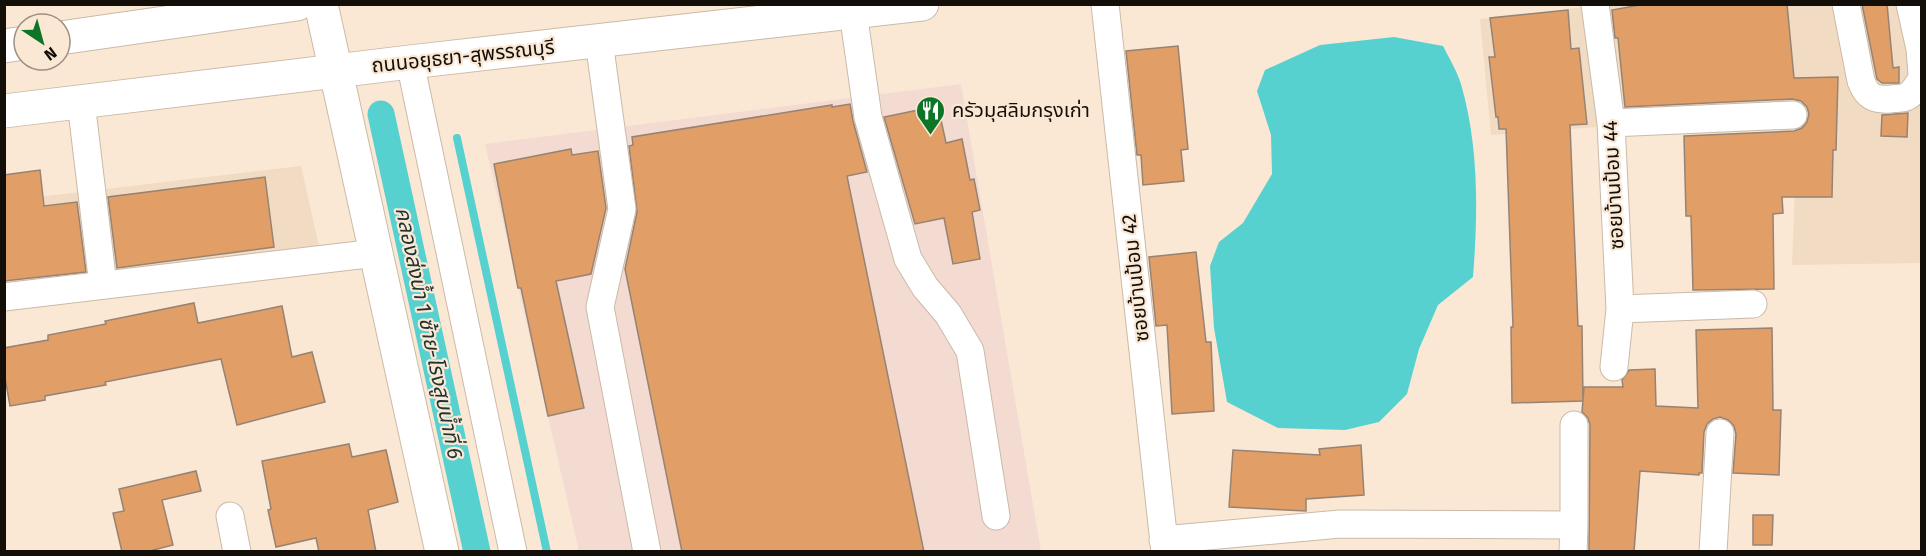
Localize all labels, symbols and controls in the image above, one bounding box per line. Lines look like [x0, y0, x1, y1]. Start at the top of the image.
north arrow [12, 12, 72, 72]
street label: ถนนอยุธยา-สุพรรณบุรี [370, 34, 556, 78]
text: N [41, 43, 60, 65]
restaurant icon: ครัวมุสลิมกรุงเก่า [915, 94, 947, 136]
place label: ครัวมุสลิมกรุงเก่า [952, 98, 1090, 122]
street label: ซอยบ้านป้อม 44 [1598, 119, 1628, 250]
water label: คลองส่งน้ำ 1 ซ้าย-โรงสูบน้ำที่ 6 [390, 204, 470, 461]
street label: ซอยบ้านป้อม 42 [1116, 213, 1154, 343]

